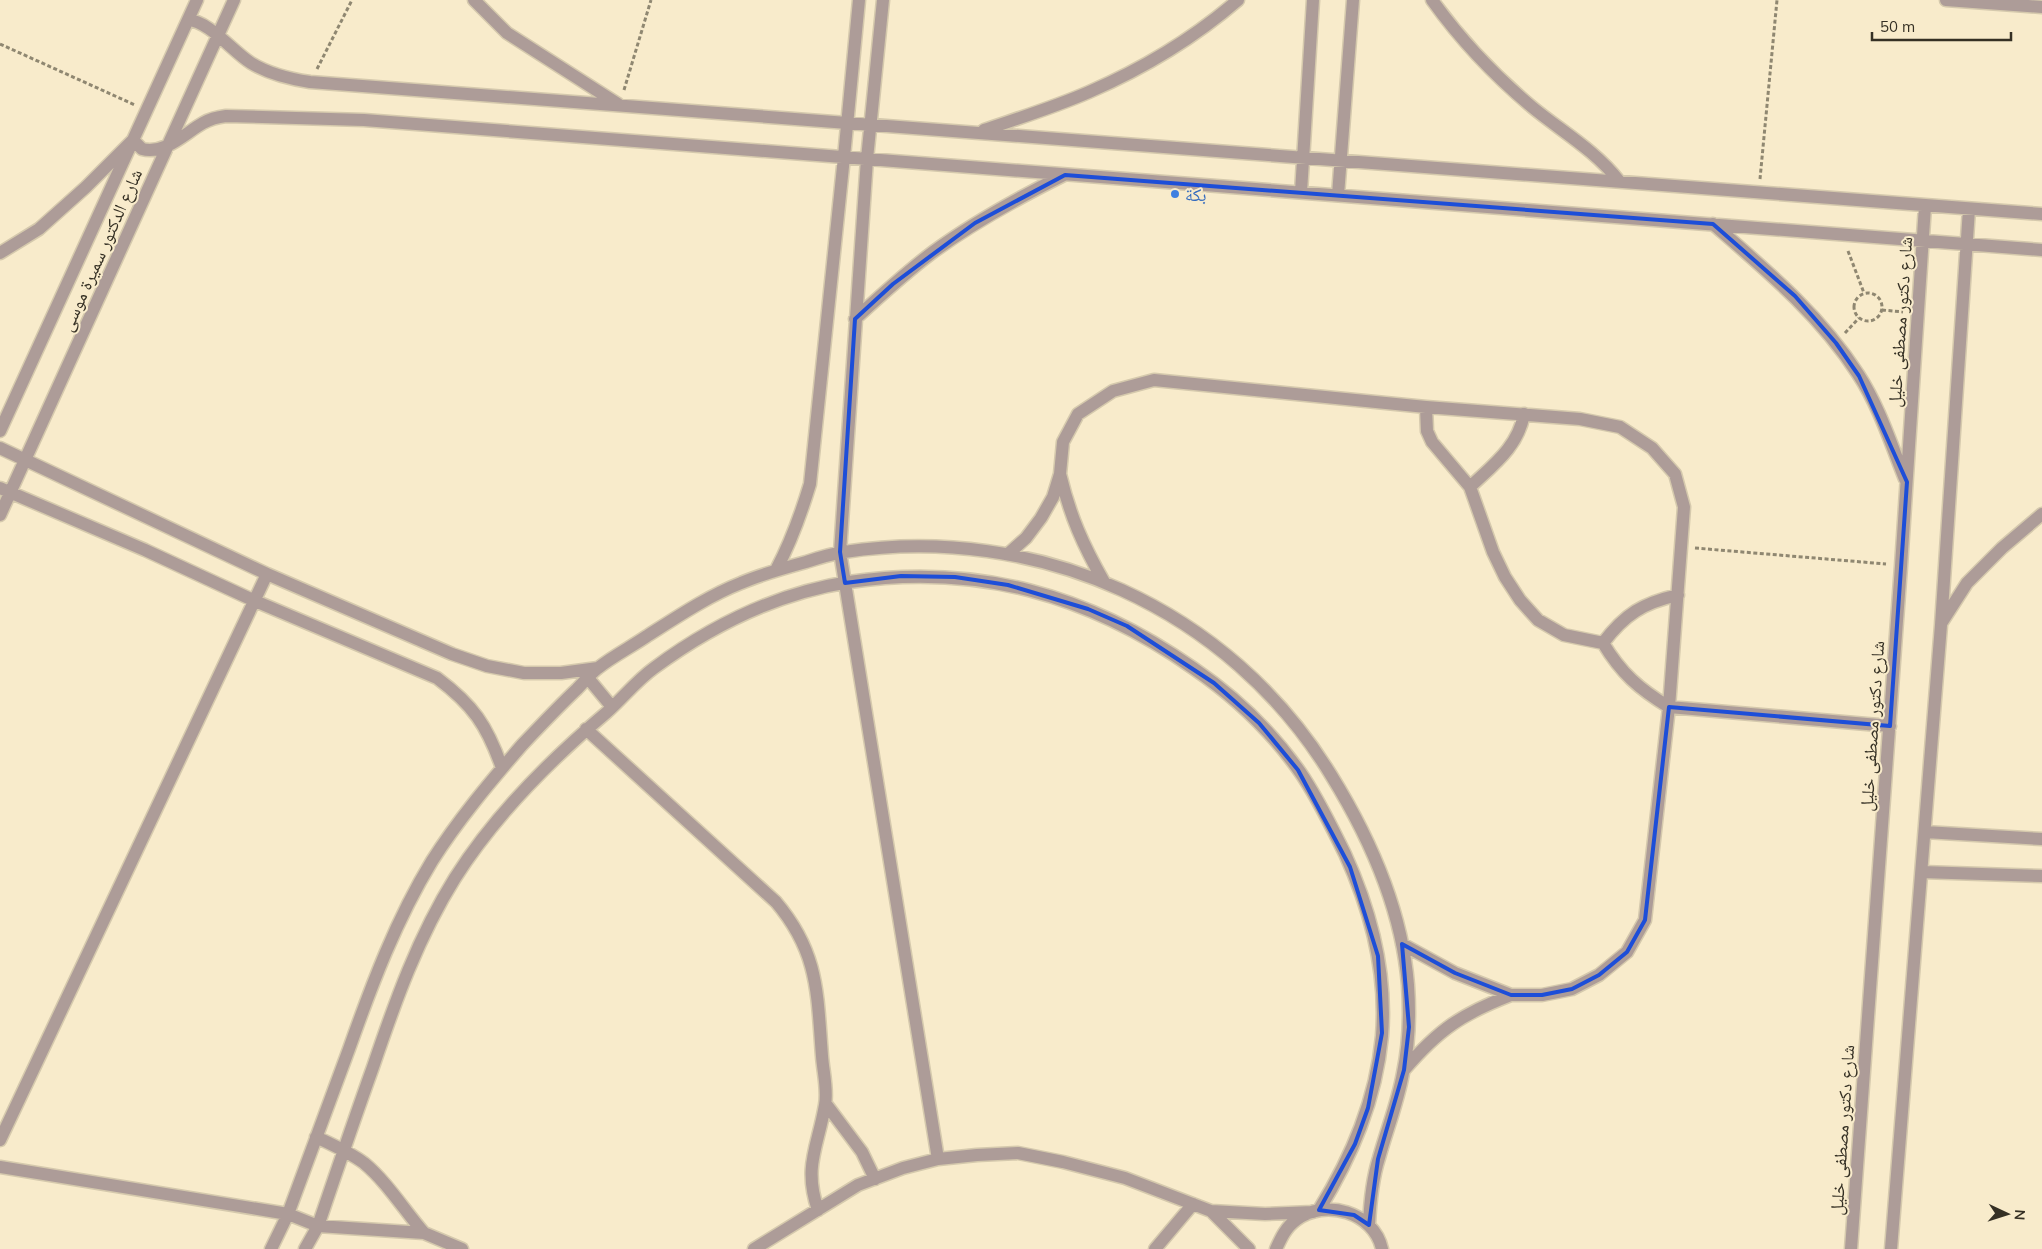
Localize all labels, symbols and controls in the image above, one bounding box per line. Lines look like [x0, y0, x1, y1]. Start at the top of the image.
scale bar [1872, 10, 2011, 42]
text: 50 m [1880, 17, 1915, 36]
street label: شارع الدكتور سميرة موسى [55, 165, 147, 335]
place label: بكة [1185, 183, 1206, 206]
marker: بكة [1169, 188, 1181, 200]
street label: شارع دكتور مصطفى خليل [1883, 236, 1917, 408]
street label: شارع دكتور مصطفى خليل [1855, 640, 1889, 812]
street label: شارع دكتور مصطفى خليل [1825, 1044, 1859, 1216]
north arrow [1982, 1189, 2032, 1239]
text: N [2011, 1209, 2029, 1221]

